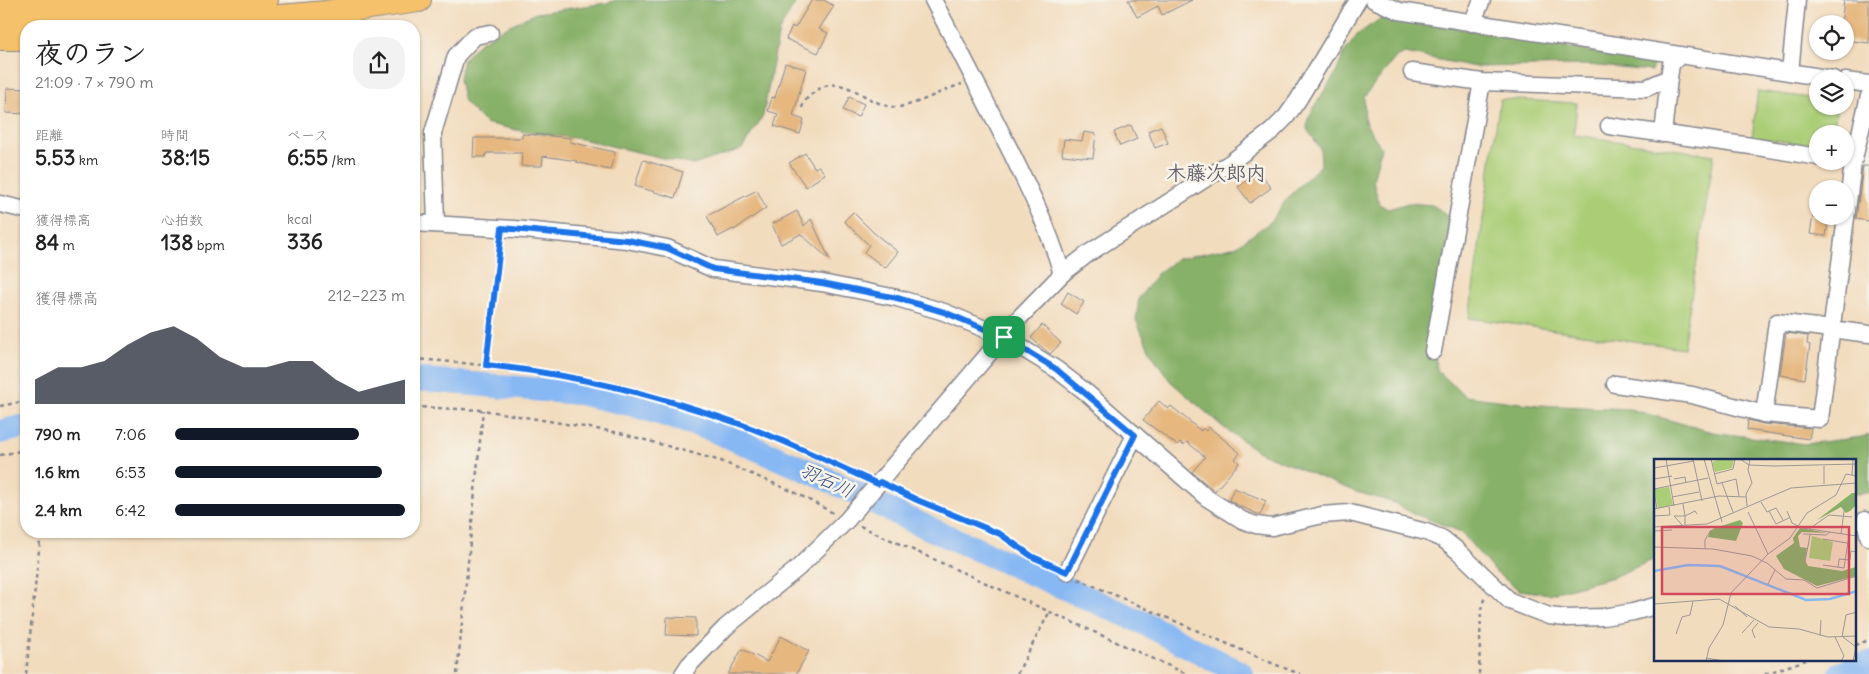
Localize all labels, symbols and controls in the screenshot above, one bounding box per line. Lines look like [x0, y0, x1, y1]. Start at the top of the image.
map controls [1809, 15, 1854, 225]
button: locate [1809, 15, 1854, 60]
text: 夜のラン [35, 35, 147, 71]
button: share [353, 37, 405, 89]
button: layers [1809, 70, 1854, 115]
text: 21:09 · 7 × 790 m [35, 72, 154, 92]
button: + [1809, 125, 1854, 170]
text: 距離 [35, 126, 63, 144]
text: 時間 [161, 126, 189, 144]
text: ペース [287, 126, 328, 144]
text: 5.53 [35, 144, 75, 171]
text: 38:15 [161, 144, 210, 171]
text: 6:55 [287, 144, 328, 171]
text: km [75, 151, 98, 169]
text: /km [328, 151, 356, 169]
district label: 木藤次郎内 [1166, 160, 1266, 185]
button: − [1809, 180, 1854, 225]
text: kcal [287, 210, 312, 228]
text: 獲得標高 [35, 211, 91, 229]
text: 心拍数 [161, 211, 203, 229]
text: 336 [287, 228, 323, 255]
text: 84 [35, 229, 59, 256]
text: 138 [161, 229, 193, 256]
text: m [59, 236, 75, 254]
text: bpm [193, 236, 225, 254]
text: 212–223 m [328, 285, 405, 305]
text: 獲得標高 [35, 288, 99, 308]
pin [983, 316, 1025, 358]
icon: arrive [990, 323, 1018, 351]
text: 790 m [35, 424, 80, 444]
text: 7:06 [115, 424, 146, 444]
water label: 羽石川 [796, 457, 858, 503]
inset map [1654, 459, 1856, 662]
text: 1.6 km [35, 462, 80, 482]
text: 6:53 [115, 462, 146, 482]
text: 2.4 km [35, 500, 82, 520]
text: 6:42 [115, 500, 146, 520]

